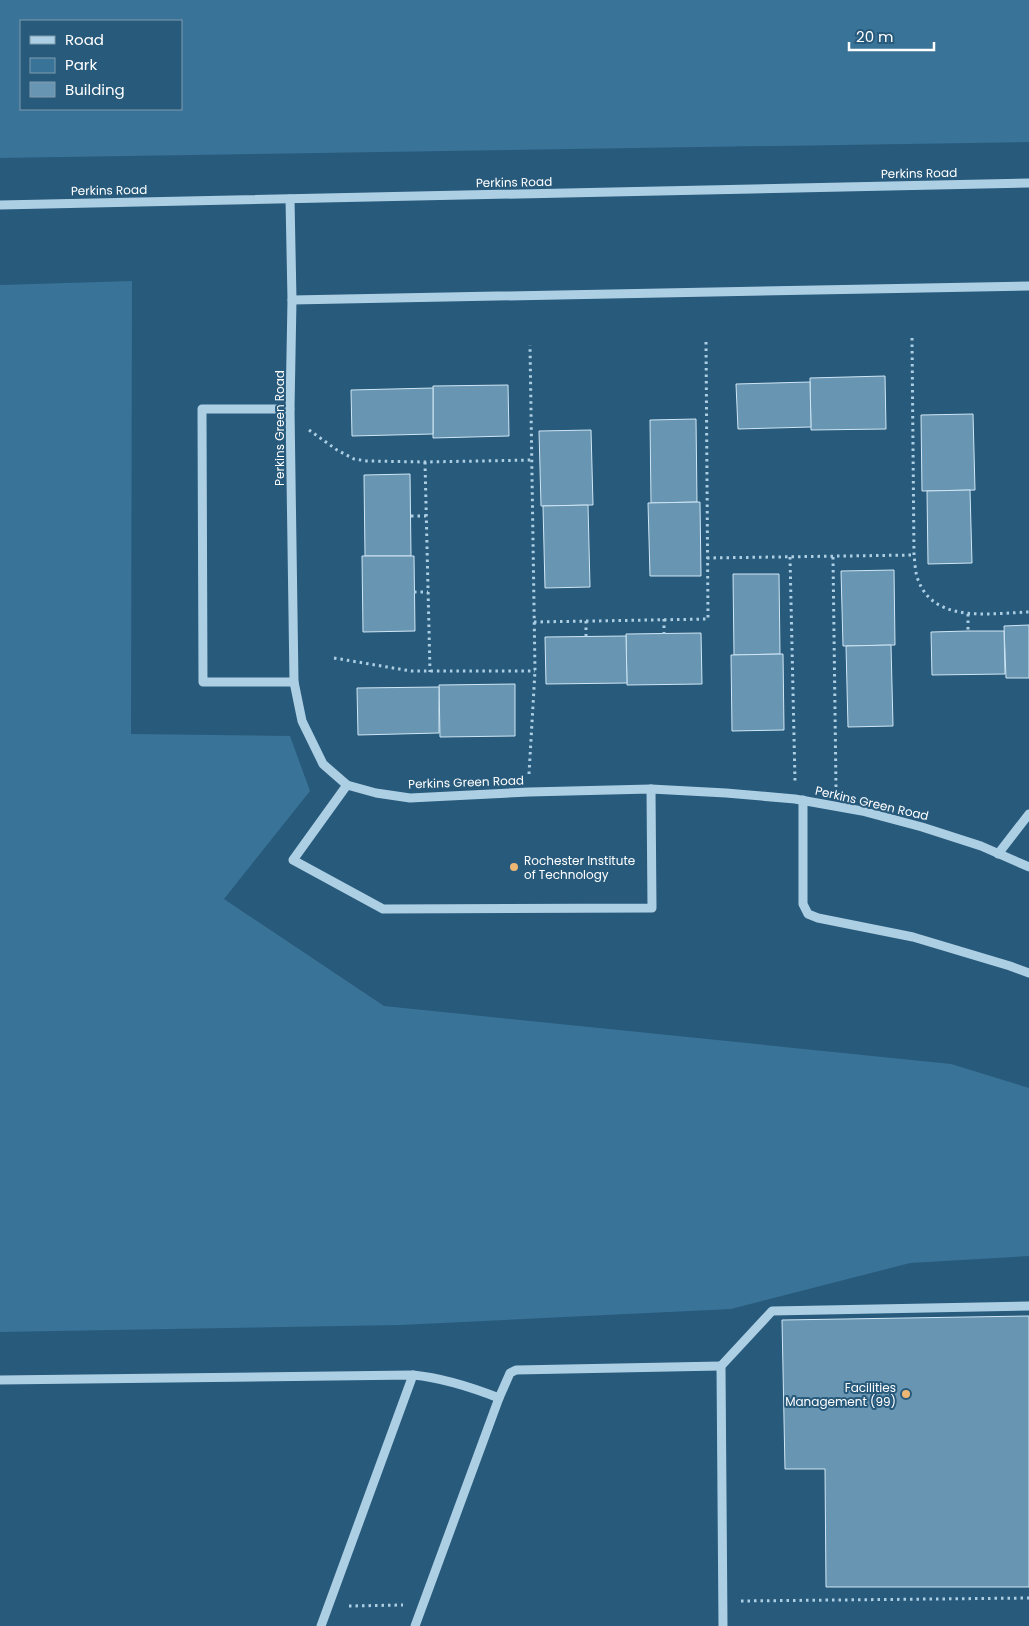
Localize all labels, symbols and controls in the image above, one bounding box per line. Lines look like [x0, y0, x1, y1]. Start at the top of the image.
legend [20, 20, 182, 110]
scale bar [849, 20, 934, 52]
text: 20 m [856, 26, 894, 47]
text: Road [65, 29, 104, 50]
text: Park [65, 54, 97, 75]
text: Building [65, 79, 125, 100]
street label: Perkins Road [881, 164, 957, 182]
street label: Perkins Road [476, 173, 552, 191]
street label: Perkins Road [71, 181, 147, 199]
street label: Perkins Green Road [271, 370, 288, 486]
street label: Perkins Green Road [408, 771, 524, 793]
street label: Perkins Green Road [814, 782, 930, 824]
place label: Rochester Institute of Technology [524, 852, 635, 883]
marker: Rochester Institute of Technology [508, 861, 520, 873]
place label: Facilities Management (99) [785, 1379, 896, 1410]
marker: Facilities Management (99) [900, 1388, 912, 1400]

